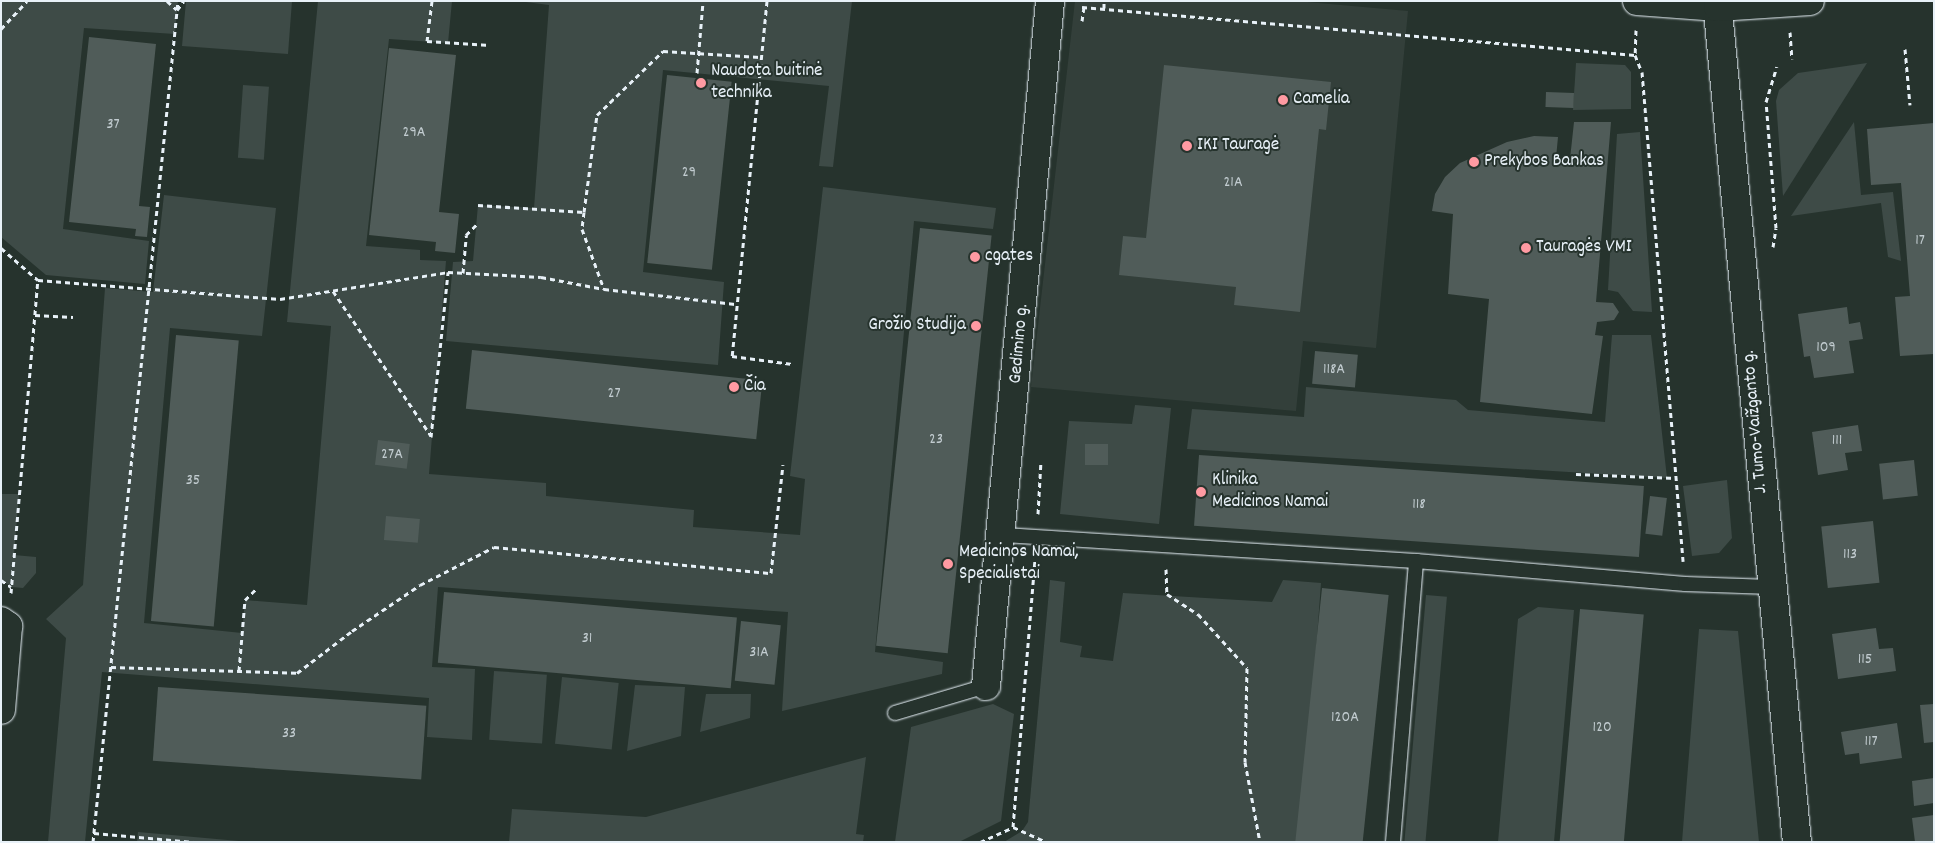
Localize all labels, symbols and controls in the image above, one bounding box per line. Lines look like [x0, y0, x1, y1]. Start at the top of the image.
place label: Naudota buitinė technika [711, 61, 822, 105]
marker: Naudota buitinė technika [695, 77, 707, 89]
place label: Camelia [1293, 89, 1350, 111]
marker: Camelia [1277, 94, 1289, 106]
house number: 37 [106, 115, 120, 135]
house number: 29A [402, 123, 426, 143]
place label: IKI Tauragė [1197, 135, 1279, 157]
marker: IKI Tauragė [1181, 140, 1193, 152]
place label: Prekybos Bankas [1484, 151, 1604, 173]
marker: Prekybos Bankas [1468, 156, 1480, 168]
house number: 29 [682, 163, 696, 183]
house number: 21A [1223, 173, 1243, 193]
house number: 17 [1915, 231, 1925, 251]
place label: Tauragės VMI [1536, 237, 1632, 259]
marker: Tauragės VMI [1520, 242, 1532, 254]
place label: cgates [985, 246, 1033, 268]
marker: cgates [969, 251, 981, 263]
street label: Gedimino g. [1005, 303, 1035, 385]
place label: Grožio Studija [868, 315, 966, 337]
marker: Grožio Studija [970, 320, 982, 332]
house number: 109 [1816, 338, 1836, 358]
street label: J. Tumo-Vaižganto g. [1738, 349, 1774, 495]
house number: 118A [1323, 360, 1345, 380]
place label: Čia [744, 376, 766, 398]
marker: Čia [728, 381, 740, 393]
house number: 27 [607, 384, 621, 404]
house number: 23 [929, 430, 943, 450]
house number: 111 [1832, 431, 1842, 451]
house number: 27A [381, 445, 403, 465]
place label: Klinika Medicinos Namai [1212, 470, 1328, 514]
house number: 35 [186, 471, 200, 491]
marker: Klinika Medicinos Namai [1194, 485, 1208, 499]
house number: 118 [1412, 495, 1426, 515]
place label: Medicinos Namai, Specialistai [959, 542, 1079, 586]
house number: 113 [1843, 545, 1857, 565]
marker: Medicinos Namai, Specialistai [941, 557, 955, 571]
house number: 31 [582, 629, 592, 649]
house number: 31A [749, 643, 769, 663]
house number: 115 [1858, 650, 1872, 670]
house number: 120A [1331, 708, 1359, 728]
house number: 120 [1592, 718, 1612, 738]
house number: 33 [282, 724, 296, 744]
house number: 117 [1864, 732, 1878, 752]

